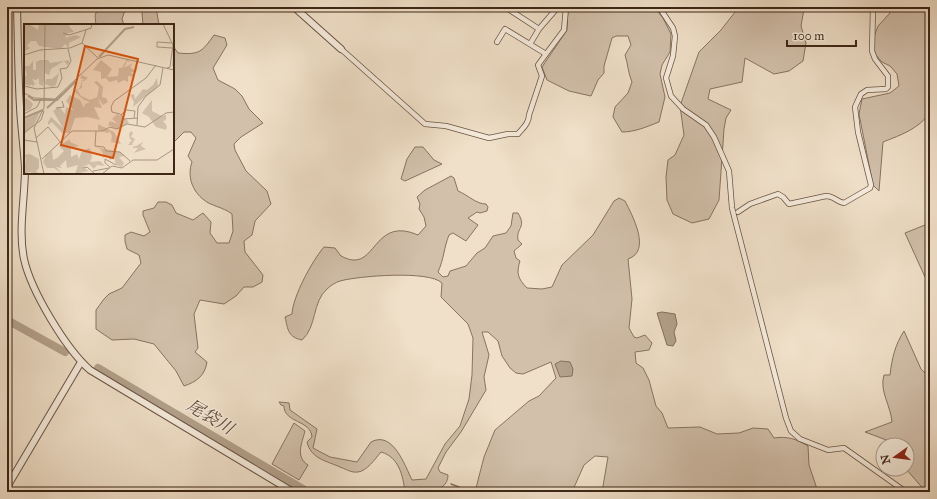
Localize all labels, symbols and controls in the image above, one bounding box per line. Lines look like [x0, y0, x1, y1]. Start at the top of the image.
scale bar [787, 22, 856, 48]
inset map [24, 24, 174, 174]
text: 100 m [793, 29, 824, 43]
water label: 尾袋川 [183, 395, 239, 440]
north arrow [875, 437, 915, 477]
text: N [878, 453, 893, 465]

